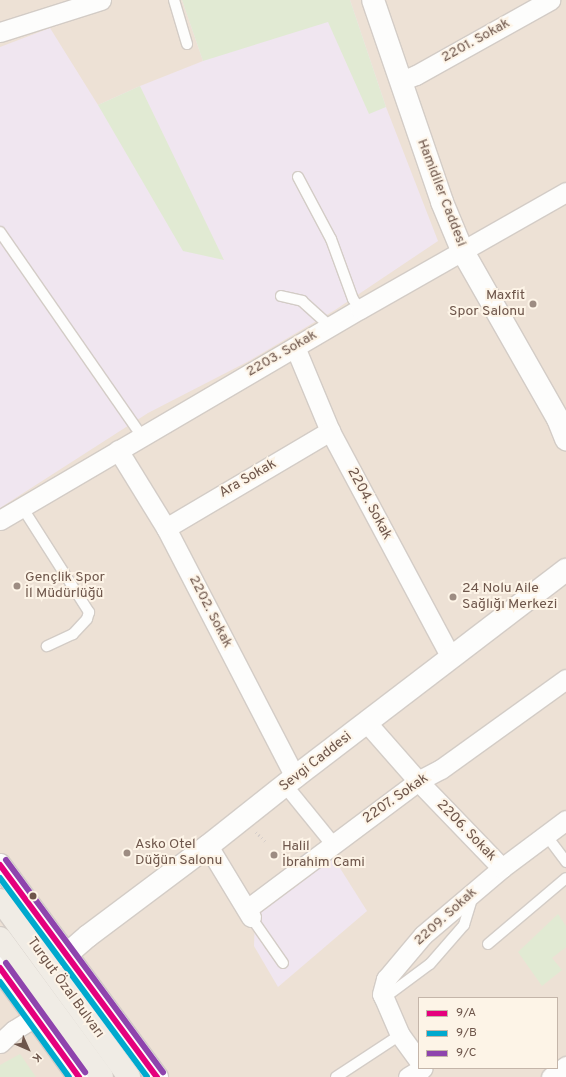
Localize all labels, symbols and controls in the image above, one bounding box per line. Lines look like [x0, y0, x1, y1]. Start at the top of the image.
street label: 2201. Sokak [439, 15, 513, 67]
street label: Hamidiler Caddesi [413, 137, 469, 249]
place label: Maxfit Spor Salonu [449, 288, 525, 320]
marker: Maxfit Spor Salonu [528, 299, 538, 309]
street label: 2203. Sokak [244, 327, 320, 381]
street label: Ara Sokak [216, 456, 280, 502]
street label: 2204. Sokak [343, 465, 395, 543]
place label: Gençlik Spor İl Müdürlüğü [25, 570, 105, 602]
street label: 2202. Sokak [185, 573, 235, 651]
marker: Gençlik Spor İl Müdürlüğü [12, 581, 22, 591]
place label: 24 Nolu Aile Sağlığı Merkezi [462, 581, 557, 614]
marker: 24 Nolu Aile Sağlığı Merkezi [447, 591, 459, 603]
street label: Sevgi Caddesi [277, 729, 355, 795]
street label: 2207. Sokak [360, 770, 432, 828]
street label: 2206. Sokak [433, 797, 499, 865]
place label: Asko Otel Düğün Salonu [135, 837, 222, 870]
place label: Halil İbrahim Cami [282, 839, 365, 872]
marker: Asko Otel Düğün Salonu [122, 848, 132, 858]
marker: Halil İbrahim Cami [269, 850, 279, 860]
street label: 2209. Sokak [411, 884, 481, 950]
unlabelled marker [28, 891, 38, 901]
street label: Turgut Özal Bulvarı [23, 934, 107, 1042]
legend [418, 997, 558, 1069]
text: 9/A [456, 1005, 476, 1021]
text: 9/B [456, 1025, 477, 1041]
north arrow [8, 1029, 48, 1069]
text: 9/C [456, 1045, 477, 1061]
text: K [29, 1050, 44, 1065]

